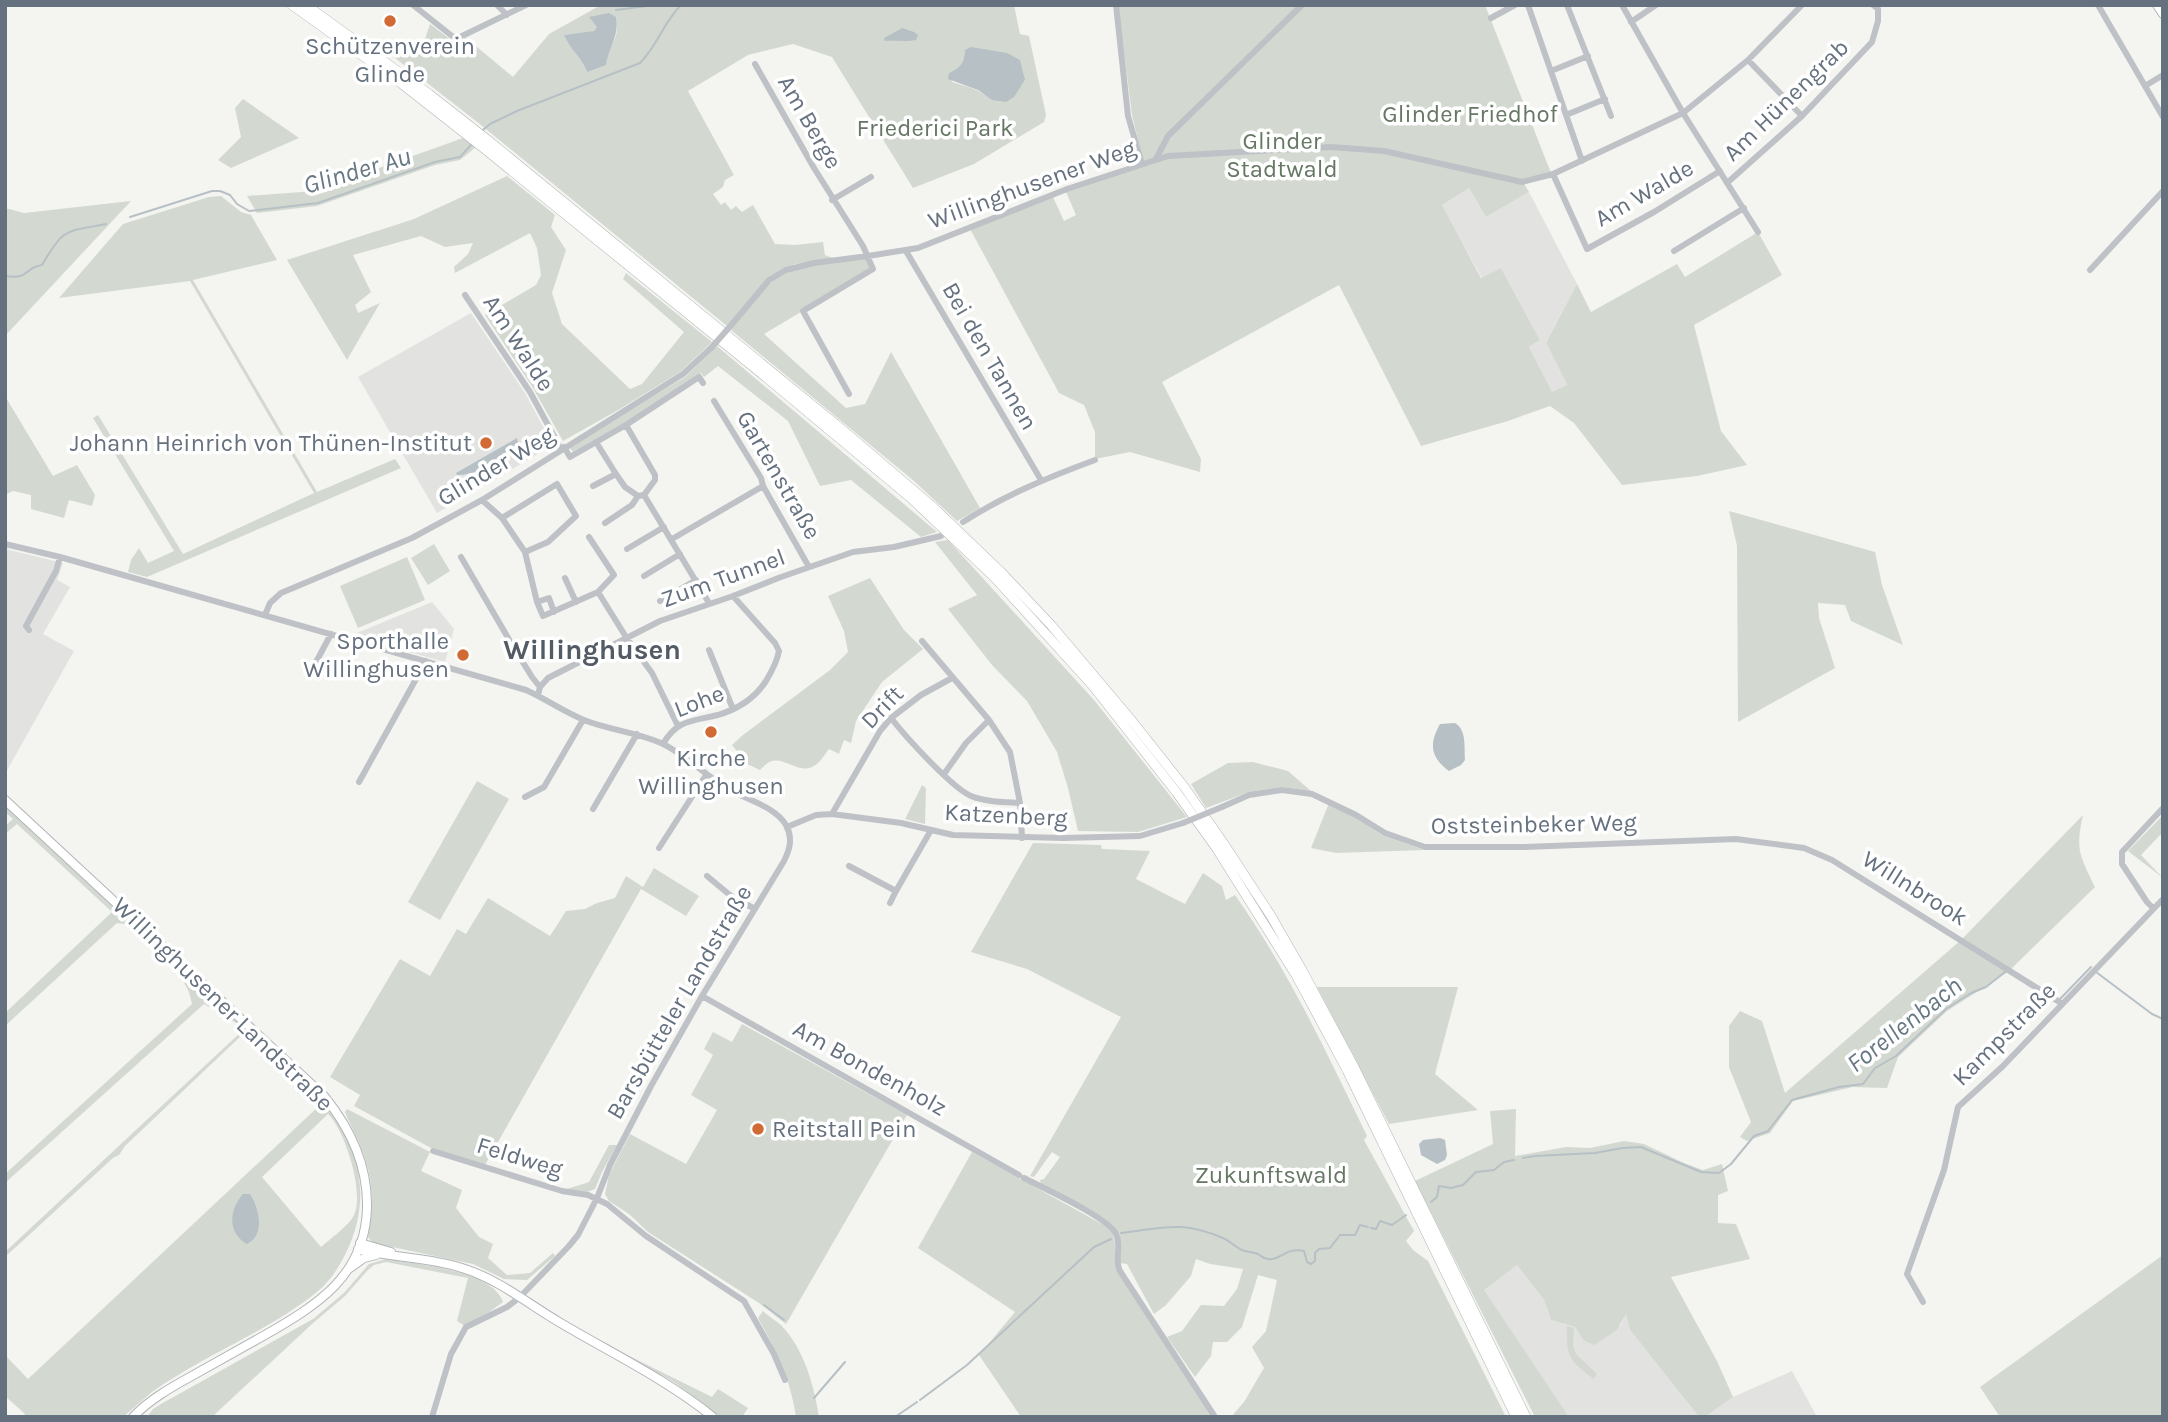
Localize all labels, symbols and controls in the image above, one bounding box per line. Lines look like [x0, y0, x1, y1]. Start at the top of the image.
marker: Schützenverein Glinde [382, 13, 398, 29]
place label: Schützenverein Glinde [305, 32, 475, 88]
street label: Am Hünengrab [1717, 33, 1855, 167]
street label: Am Berge [772, 70, 848, 174]
park label: Glinder Friedhof [1382, 100, 1559, 128]
park label: Friederici Park [856, 114, 1014, 142]
park label: Glinder Stadtwald [1226, 127, 1338, 183]
street label: Willinghusener Weg [924, 133, 1140, 235]
water label: Glinder Au [300, 140, 415, 201]
street label: Am Walde [1590, 154, 1698, 232]
street label: Bei den Tannen [936, 277, 1044, 435]
street label: Am Walde [478, 290, 560, 396]
street label: Gartenstraße [731, 406, 827, 544]
street label: Glinder Weg [433, 420, 560, 512]
place label: Johann Heinrich von Thünen-Institut [70, 429, 472, 457]
marker: Johann Heinrich von Thünen-Institut [478, 435, 494, 451]
street label: Zum Tunnel [657, 543, 789, 613]
place label: Sporthalle Willinghusen [303, 627, 449, 683]
district label: Willinghusen [503, 633, 681, 666]
marker: Sporthalle Willinghusen [455, 647, 471, 663]
street label: Lohe [670, 679, 728, 723]
street label: Drift [855, 680, 909, 734]
marker: Kirche Willinghusen [703, 724, 719, 740]
place label: Kirche Willinghusen [638, 744, 784, 800]
street label: Katzenberg [944, 798, 1069, 832]
street label: Oststeinbeker Weg [1431, 808, 1638, 840]
street label: Willnbrook [1857, 845, 1973, 931]
street label: Barsbütteler Landstraße [600, 880, 758, 1124]
street label: Willinghusener Landstraße [107, 891, 339, 1117]
water label: Forellenbach [1841, 970, 1968, 1079]
street label: Kampstraße [1946, 976, 2062, 1092]
street label: Am Bondenholz [788, 1014, 952, 1122]
place label: Reitstall Pein [772, 1115, 916, 1143]
marker: Reitstall Pein [750, 1121, 766, 1137]
street label: Feldweg [474, 1131, 567, 1183]
park label: Zukunftswald [1195, 1161, 1347, 1189]

